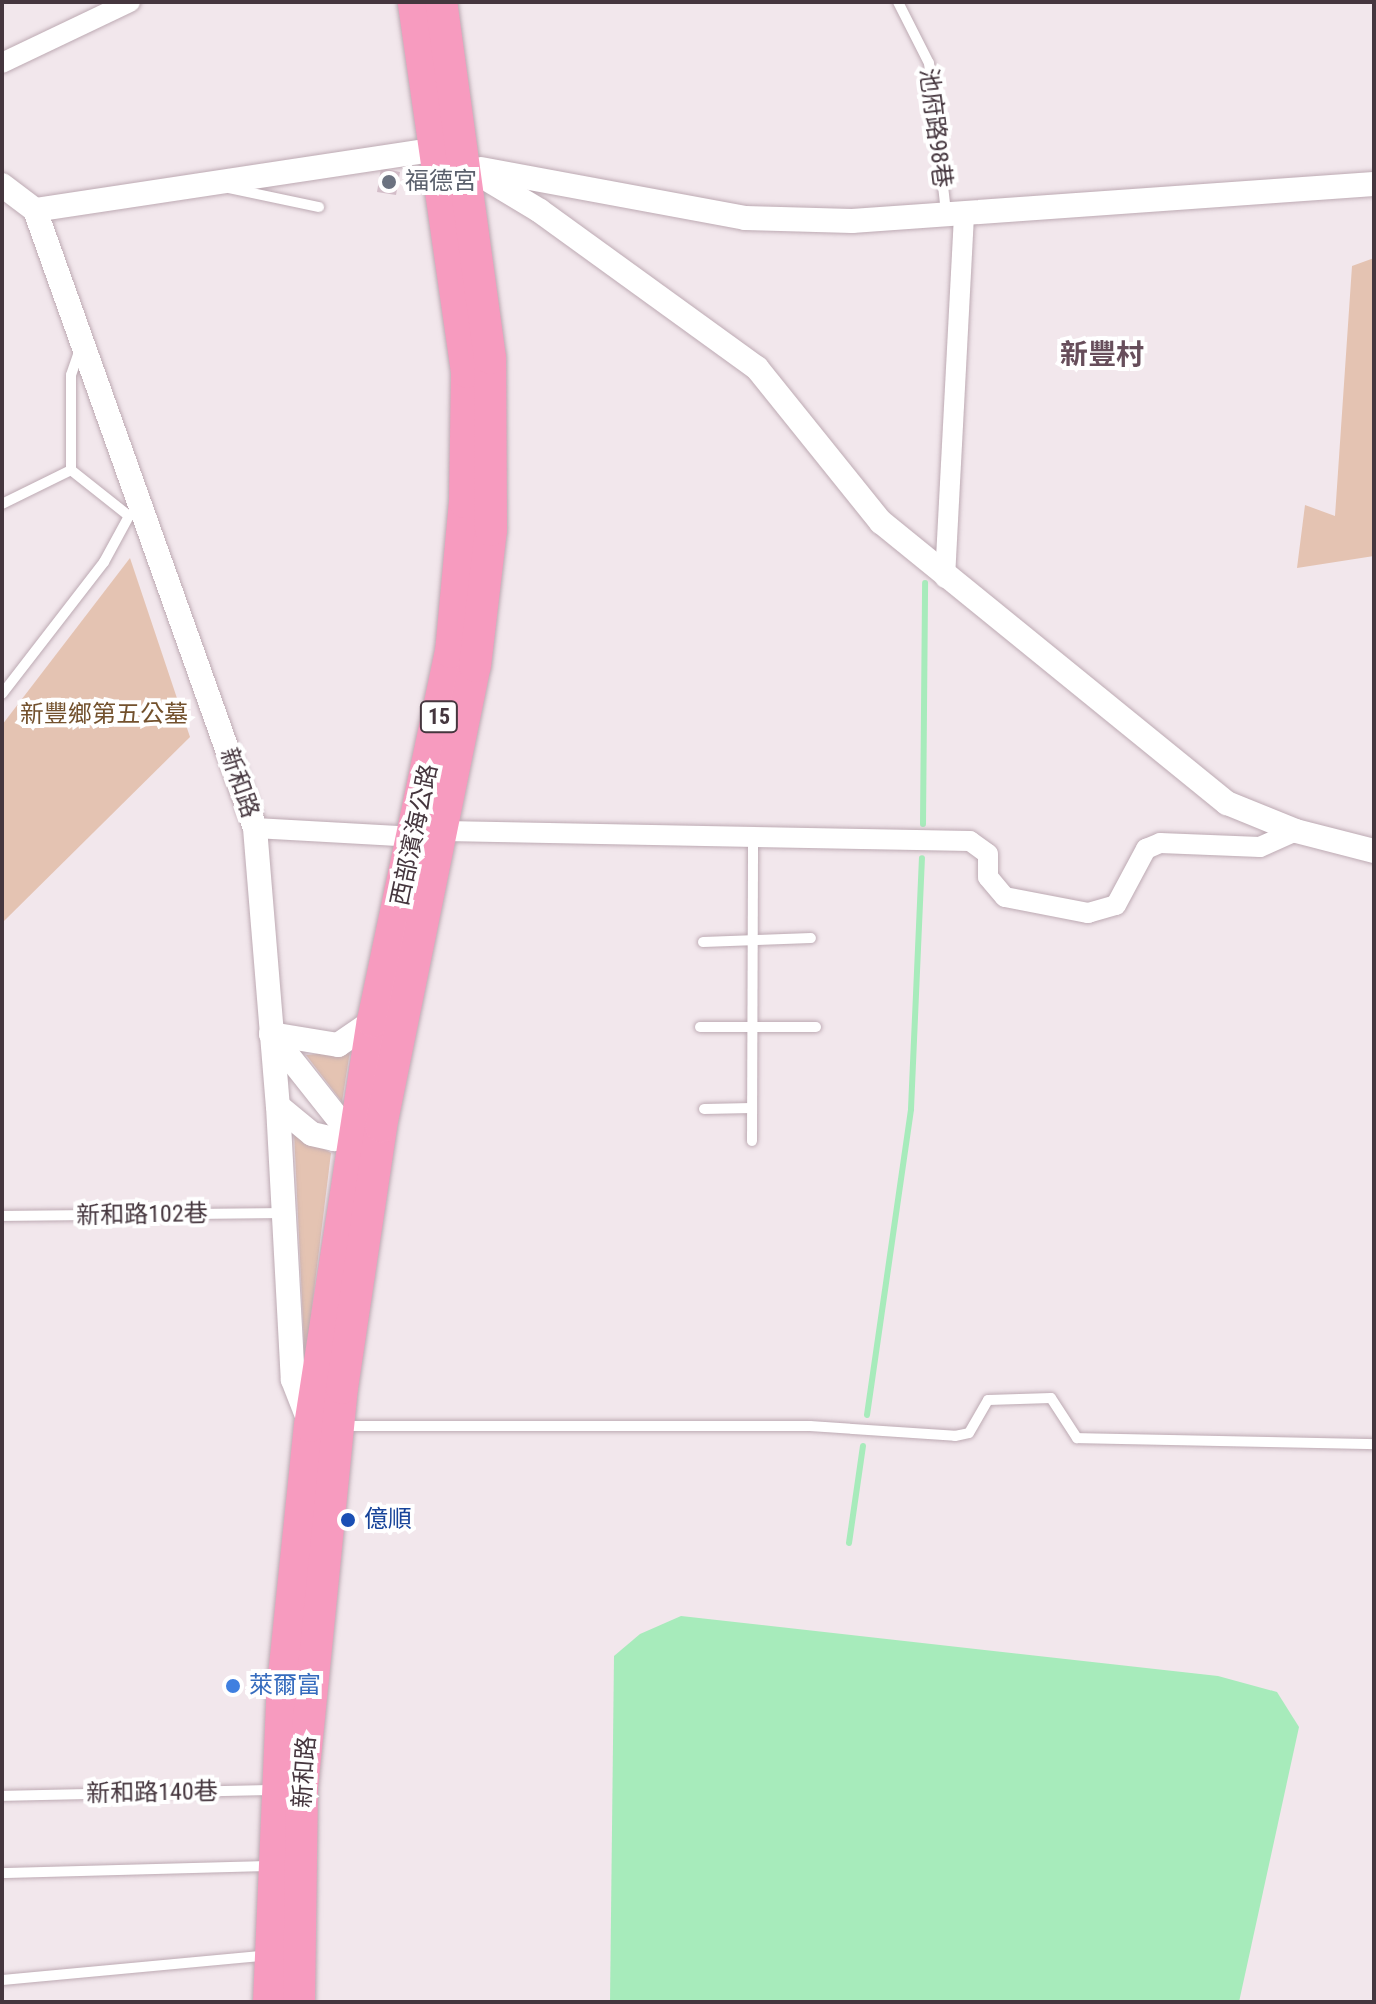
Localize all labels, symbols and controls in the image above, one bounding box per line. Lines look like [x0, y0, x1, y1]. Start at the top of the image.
street label: 池府路98巷 [913, 67, 957, 189]
place label: 福德宮 [405, 168, 477, 196]
marker: 福德宮 [380, 173, 398, 191]
district label: 新豐村 [1060, 338, 1144, 372]
road number: 15 [419, 699, 459, 735]
park label: 新豐鄉第五公墓 [20, 701, 188, 729]
street label: 新和路 [214, 744, 264, 822]
street label: 西部濱海公路 [386, 762, 444, 908]
street label: 新和路102巷 [76, 1199, 208, 1231]
place label: 億順 [364, 1506, 412, 1534]
marker: 億順 [339, 1511, 357, 1529]
place label: 萊爾富 [249, 1672, 321, 1700]
marker: 萊爾富 [224, 1677, 242, 1695]
street label: 新和路 [288, 1735, 322, 1809]
street label: 新和路140巷 [86, 1777, 218, 1809]

